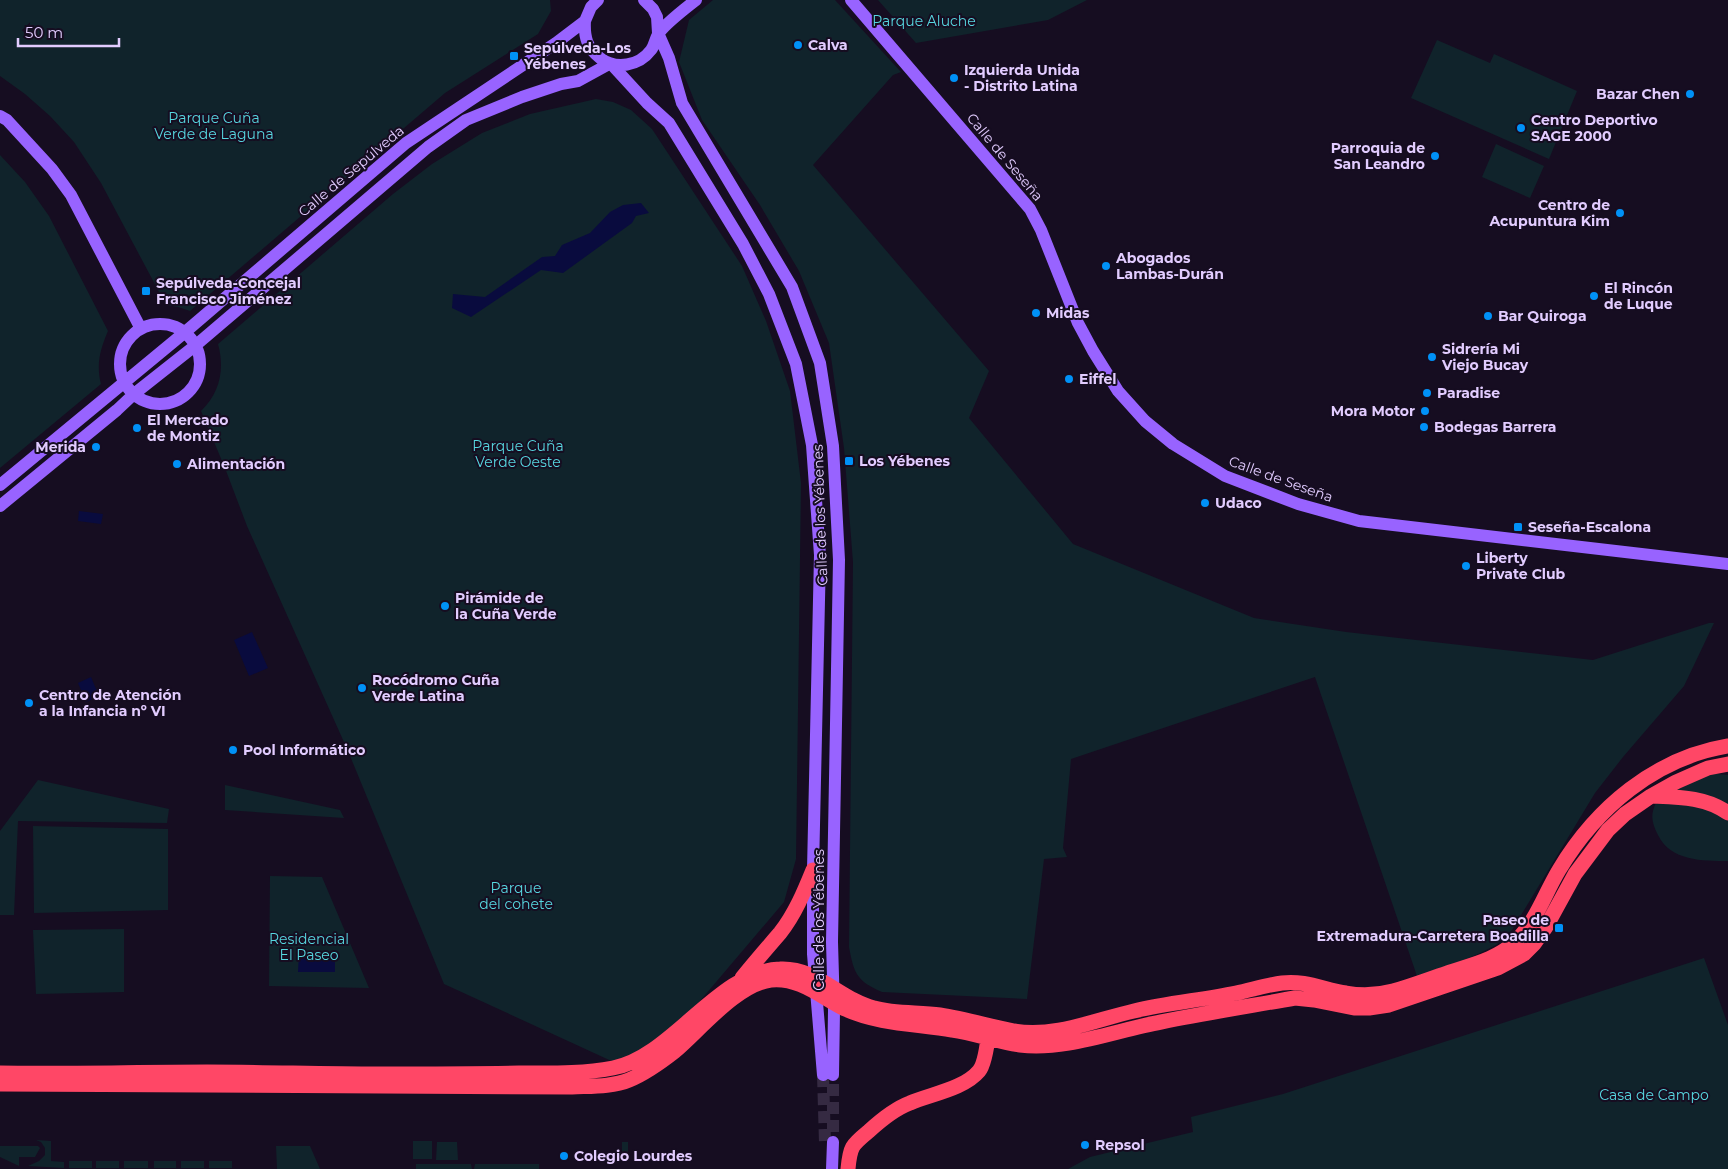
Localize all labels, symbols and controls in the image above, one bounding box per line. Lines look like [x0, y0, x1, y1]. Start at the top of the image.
park label: Parque Aluche [872, 12, 976, 30]
scale bar [18, 15, 119, 47]
text: 50 m [25, 23, 63, 42]
place label: Calva [808, 36, 848, 54]
place label: Sepúlveda-Los Yébenes [523, 39, 632, 73]
marker: Calva [792, 39, 804, 51]
marker: Sepúlveda-Los Yébenes [508, 50, 520, 62]
place label: Izquierda Unida - Distrito Latina [964, 61, 1080, 95]
marker: Izquierda Unida - Distrito Latina [948, 72, 960, 84]
place label: Bazar Chen [1596, 85, 1680, 103]
marker: Bazar Chen [1684, 88, 1696, 100]
park label: Parque Cuña Verde de Laguna [154, 109, 274, 143]
street label: Calle de Seseña [963, 109, 1047, 205]
place label: Centro Deportivo SAGE 2000 [1531, 111, 1658, 145]
street label: Calle de Sepúlveda [294, 121, 408, 221]
marker: Centro Deportivo SAGE 2000 [1515, 122, 1527, 134]
place label: Parroquia de San Leandro [1331, 139, 1425, 173]
marker: Parroquia de San Leandro [1429, 150, 1441, 162]
place label: Centro de Acupuntura Kim [1488, 196, 1610, 230]
marker: Centro de Acupuntura Kim [1614, 207, 1626, 219]
place label: Abogados Lambas-Durán [1115, 249, 1224, 283]
marker: Abogados Lambas-Durán [1100, 260, 1112, 272]
place label: Sepúlveda-Concejal Francisco Jiménez [156, 274, 301, 308]
place label: El Rincón de Luque [1604, 279, 1673, 313]
marker: Sepúlveda-Concejal Francisco Jiménez [140, 285, 152, 297]
marker: El Rincón de Luque [1588, 290, 1600, 302]
place label: Midas [1046, 304, 1090, 322]
marker: Midas [1030, 307, 1042, 319]
place label: Bar Quiroga [1498, 307, 1587, 325]
marker: Bar Quiroga [1482, 310, 1494, 322]
place label: Sidrería Mi Viejo Bucay [1441, 340, 1529, 374]
marker: Sidrería Mi Viejo Bucay [1426, 351, 1438, 363]
place label: Eiffel [1079, 370, 1117, 388]
marker: Eiffel [1063, 373, 1075, 385]
place label: Paradise [1437, 384, 1500, 402]
marker: Paradise [1421, 387, 1433, 399]
place label: Mora Motor [1331, 402, 1415, 420]
marker: Mora Motor [1419, 405, 1431, 417]
place label: El Mercado de Montiz [147, 411, 229, 445]
place label: Bodegas Barrera [1434, 418, 1556, 436]
marker: Bodegas Barrera [1418, 421, 1430, 433]
marker: El Mercado de Montiz [131, 422, 143, 434]
park label: Parque Cuña Verde Oeste [472, 437, 564, 471]
place label: Merida [35, 438, 86, 456]
marker: Merida [90, 441, 102, 453]
street label: Calle de los Yébenes [809, 444, 831, 586]
place label: Los Yébenes [859, 452, 950, 470]
street label: Calle de Seseña [1227, 452, 1335, 506]
place label: Alimentación [186, 455, 285, 473]
marker: Los Yébenes [843, 455, 855, 467]
marker: Alimentación [171, 458, 183, 470]
place label: Udaco [1215, 494, 1262, 512]
marker: Udaco [1199, 497, 1211, 509]
place label: Seseña-Escalona [1528, 518, 1651, 536]
marker: Seseña-Escalona [1512, 521, 1524, 533]
place label: Liberty Private Club [1476, 549, 1566, 583]
marker: Liberty Private Club [1460, 560, 1472, 572]
place label: Pirámide de la Cuña Verde [455, 589, 557, 623]
marker: Pirámide de la Cuña Verde [439, 600, 451, 612]
place label: Rocódromo Cuña Verde Latina [371, 671, 499, 705]
marker: Rocódromo Cuña Verde Latina [356, 682, 368, 694]
place label: Centro de Atención a la Infancia nº VI [39, 686, 181, 720]
marker: Centro de Atención a la Infancia nº VI [23, 697, 35, 709]
place label: Pool Informático [243, 741, 365, 759]
marker: Pool Informático [227, 744, 239, 756]
street label: Calle de los Yébenes [810, 849, 828, 991]
park label: Parque del cohete [479, 879, 553, 913]
place label: Paseo de Extremadura-Carretera Boadilla [1317, 911, 1549, 945]
marker: Paseo de Extremadura-Carretera Boadilla [1553, 922, 1565, 934]
park label: Residencial El Paseo [269, 930, 349, 964]
park label: Casa de Campo [1599, 1086, 1709, 1104]
place label: Repsol [1095, 1136, 1145, 1154]
marker: Repsol [1079, 1139, 1091, 1151]
place label: Colegio Lourdes [574, 1147, 693, 1165]
marker: Colegio Lourdes [558, 1150, 570, 1162]

